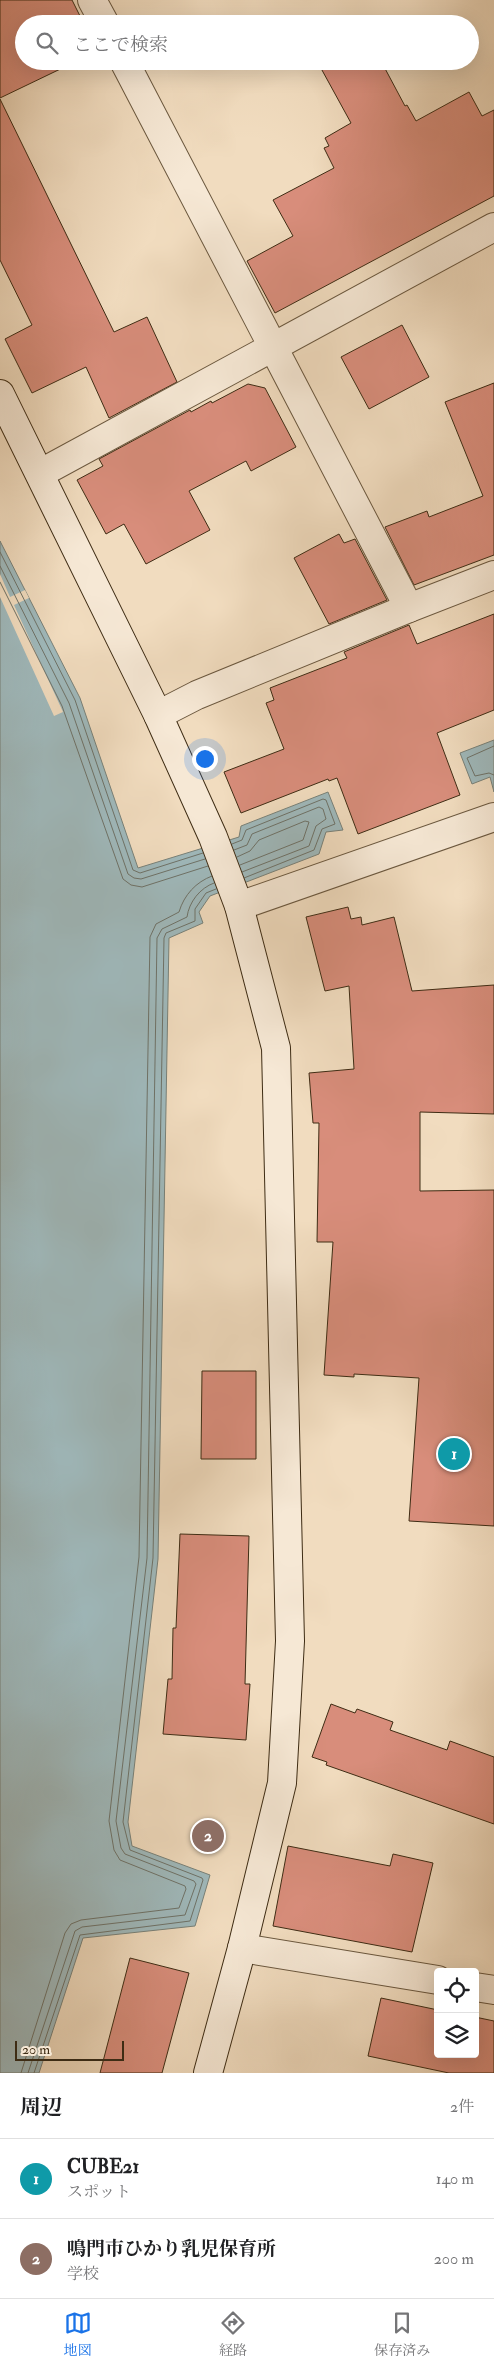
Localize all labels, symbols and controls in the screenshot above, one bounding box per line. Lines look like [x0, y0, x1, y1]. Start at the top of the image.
search box [15, 15, 479, 70]
icon: search [33, 29, 61, 57]
text: ここで検索 [73, 33, 168, 57]
your location [192, 746, 218, 772]
pin: 1 [438, 1435, 470, 1473]
pin: 2 [192, 1817, 224, 1855]
map controls [434, 1968, 479, 2058]
button: locate [434, 1968, 479, 2013]
button: layers [434, 2013, 479, 2058]
scale bar [15, 2038, 124, 2061]
text: 20 m [22, 2041, 50, 2058]
text: 周辺 [20, 2094, 62, 2121]
text: 2件 [450, 2097, 474, 2117]
text: CUBE21 [67, 2155, 139, 2179]
text: 1 [33, 2169, 39, 2189]
text: 140 m [436, 2169, 474, 2189]
text: スポット [67, 2182, 131, 2202]
text: 鳴門市ひかり乳児保育所 [67, 2237, 276, 2261]
text: 2 [32, 2249, 40, 2269]
text: 200 m [434, 2249, 474, 2269]
text: 学校 [67, 2264, 99, 2284]
tab: 地図 [64, 2309, 92, 2359]
tab: 経路 [219, 2309, 247, 2359]
tab: 保存済み [374, 2309, 430, 2359]

